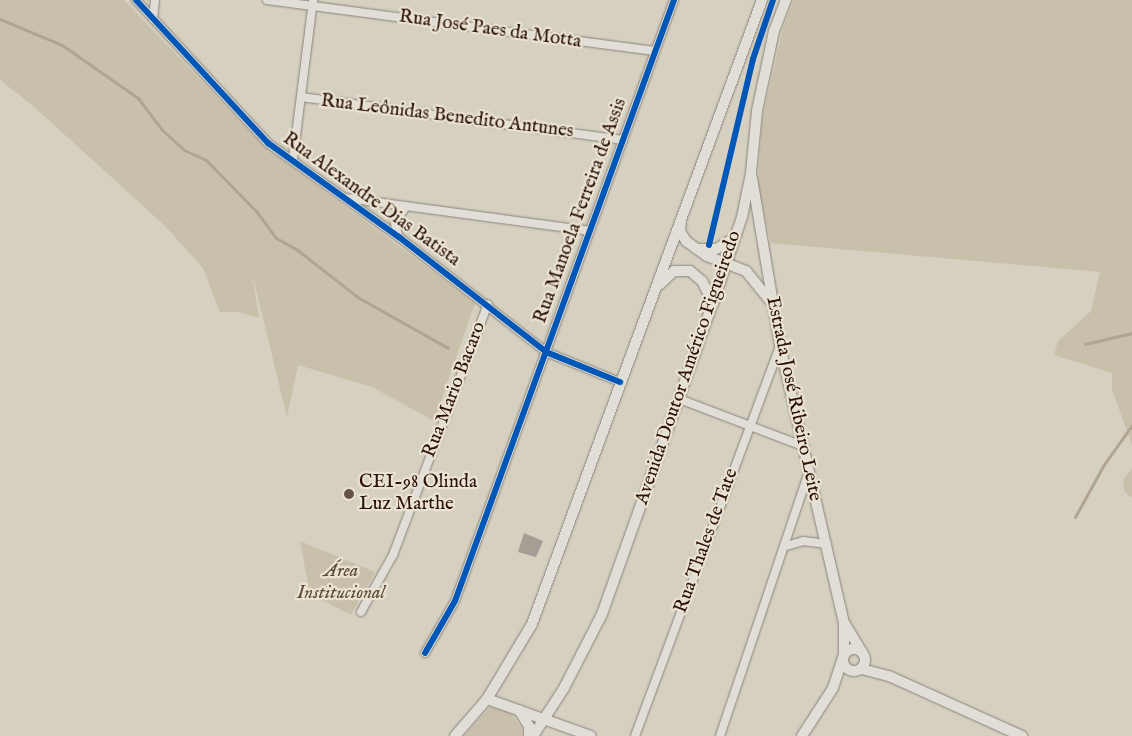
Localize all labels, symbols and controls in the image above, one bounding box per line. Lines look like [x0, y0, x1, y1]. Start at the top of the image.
street label: Rua José Paes da Motta [397, 6, 583, 54]
street label: Rua Leônidas Benedito Antunes [319, 90, 575, 144]
street label: Rua Manoela Ferreira de Assis [530, 95, 632, 327]
street label: Rua Alexandre Dias Batista [278, 128, 464, 272]
street label: Avenida Doutor Américo Figueiredo [631, 228, 747, 508]
street label: Estrada José Ribeiro Leite [760, 295, 826, 503]
street label: Rua Mario Bacaro [419, 319, 491, 461]
street label: Rua Thales de Tate [670, 466, 744, 616]
place label: CEI-98 Olinda Luz Marthe [359, 472, 477, 516]
marker: CEI-98 Olinda Luz Marthe [343, 488, 355, 500]
park label: Área Institucional [297, 561, 385, 605]

